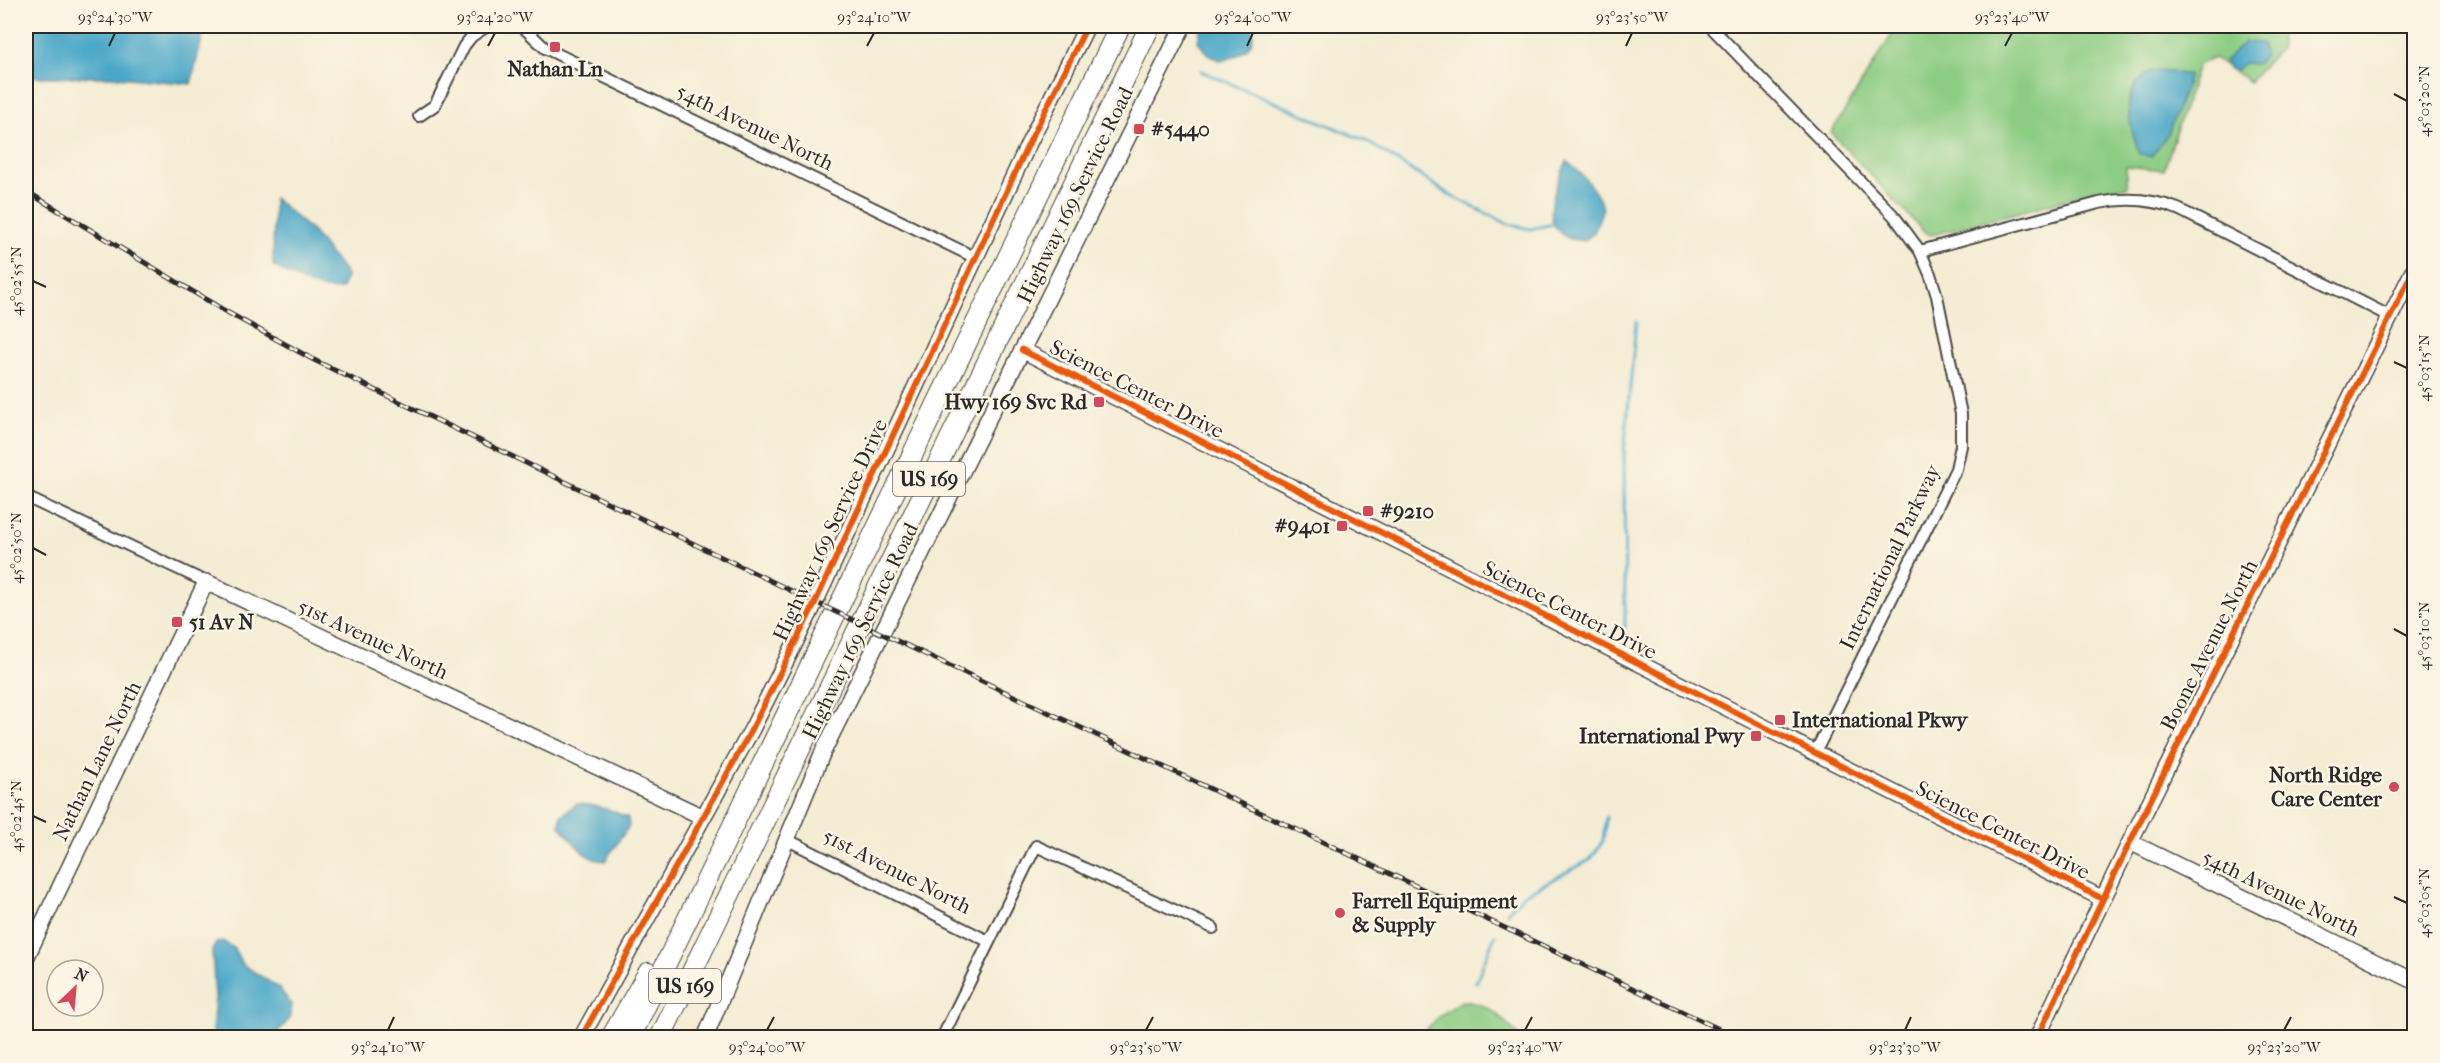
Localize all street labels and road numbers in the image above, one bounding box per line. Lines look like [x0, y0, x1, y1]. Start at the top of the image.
street label: 54th Avenue North [672, 79, 838, 176]
street label: Highway 169 Service Road [1012, 82, 1138, 307]
street label: Science Center Drive [1046, 335, 1228, 443]
street label: Highway 169 Service Drive [768, 415, 892, 645]
street label: International Parkway [1835, 460, 1946, 653]
road number: US 169 [893, 462, 965, 496]
street label: Highway 169 Service Road [797, 518, 923, 743]
street label: Boone Avenue North [2156, 555, 2263, 734]
street label: Science Center Drive [1479, 556, 1661, 664]
street label: 51st Avenue North [294, 594, 452, 684]
street label: Nathan Lane North [48, 677, 146, 845]
street label: Science Center Drive [1912, 776, 2094, 884]
street label: 51st Avenue North [819, 823, 975, 919]
street label: 54th Avenue North [2198, 845, 2364, 942]
road number: US 169 [649, 969, 721, 1003]

